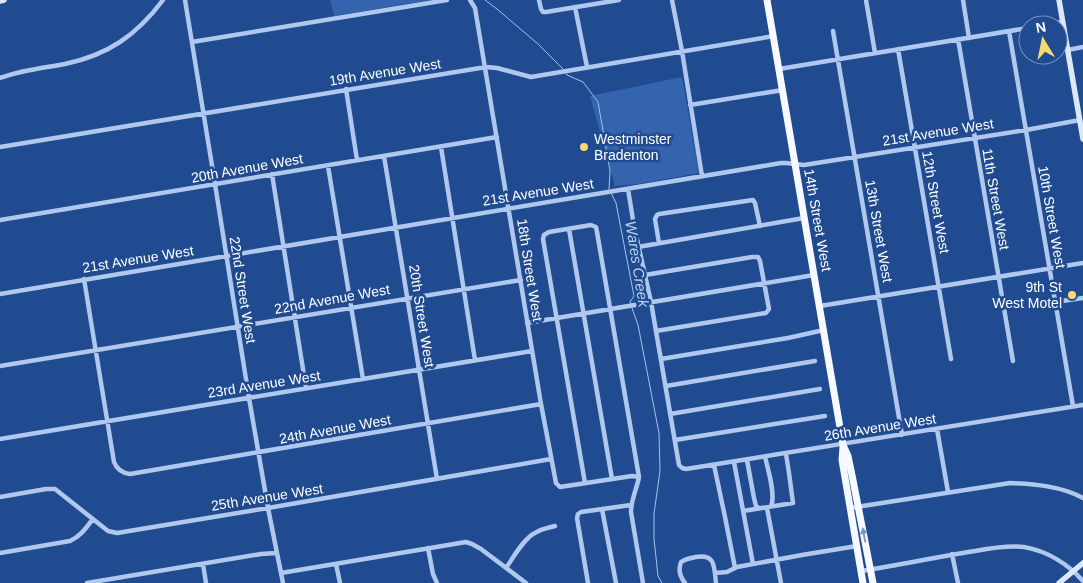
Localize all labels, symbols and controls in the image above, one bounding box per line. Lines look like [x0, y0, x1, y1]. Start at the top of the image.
north arrow [1018, 15, 1068, 65]
text: N [1034, 18, 1047, 36]
street label: 19th Avenue West [328, 55, 442, 89]
street label: 21st Avenue West [881, 115, 995, 149]
place label: Westminster Bradenton [594, 131, 672, 163]
marker: Westminster Bradenton [578, 141, 590, 153]
street label: 11th Street West [979, 147, 1013, 251]
street label: 12th Street West [919, 149, 953, 255]
street label: 20th Avenue West [190, 150, 304, 186]
street label: 10th Street West [1035, 164, 1069, 270]
street label: 14th Street West [801, 167, 835, 273]
street label: 21st Avenue West [481, 175, 595, 209]
street label: 13th Street West [862, 178, 896, 284]
street label: 18th Street West [514, 217, 546, 323]
water label: Wares Creek [622, 220, 653, 310]
street label: 22nd Street West [227, 235, 259, 345]
street label: 21st Avenue West [81, 242, 195, 276]
street label: 20th Street West [406, 263, 438, 369]
place label: 9th St West Motel [992, 279, 1062, 311]
street label: 22nd Avenue West [273, 281, 391, 317]
marker: 9th St West Motel [1066, 289, 1078, 301]
street label: 23rd Avenue West [206, 367, 322, 401]
street label: 26th Avenue West [823, 410, 937, 444]
street label: 24th Avenue West [278, 411, 392, 447]
street label: 25th Avenue West [210, 480, 324, 514]
one-way arrow [860, 527, 868, 543]

